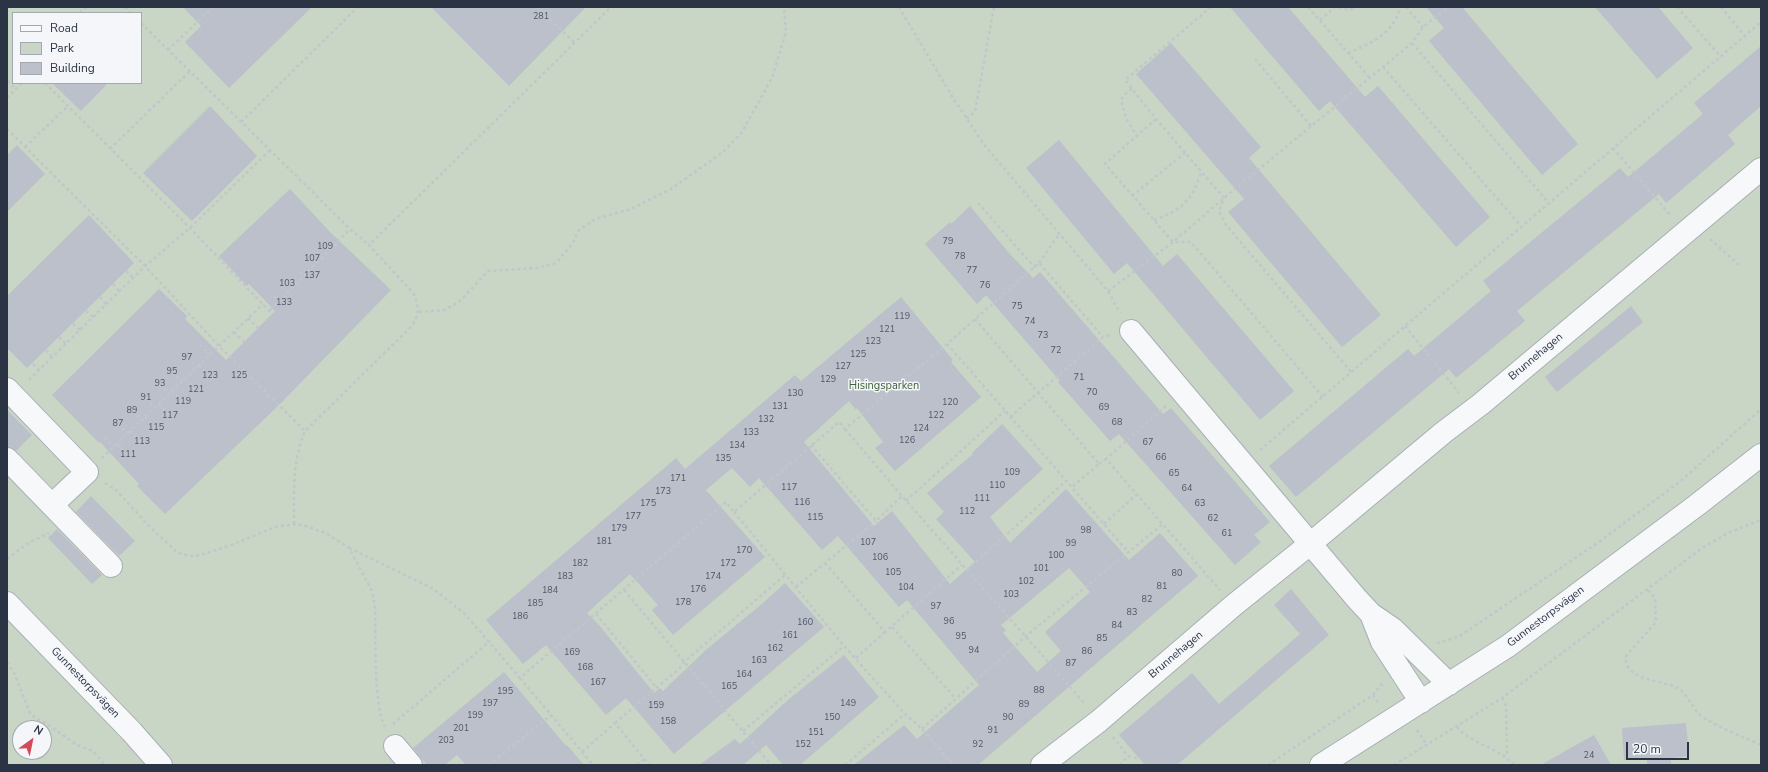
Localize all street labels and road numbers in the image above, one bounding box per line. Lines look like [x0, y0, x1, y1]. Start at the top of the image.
street label: Brunnehagen [1506, 331, 1566, 383]
street label: Gunnestorpsvägen [1505, 584, 1587, 650]
street label: Brunnehagen [1146, 629, 1206, 681]
street label: Gunnestorpsvägen [48, 645, 122, 721]

